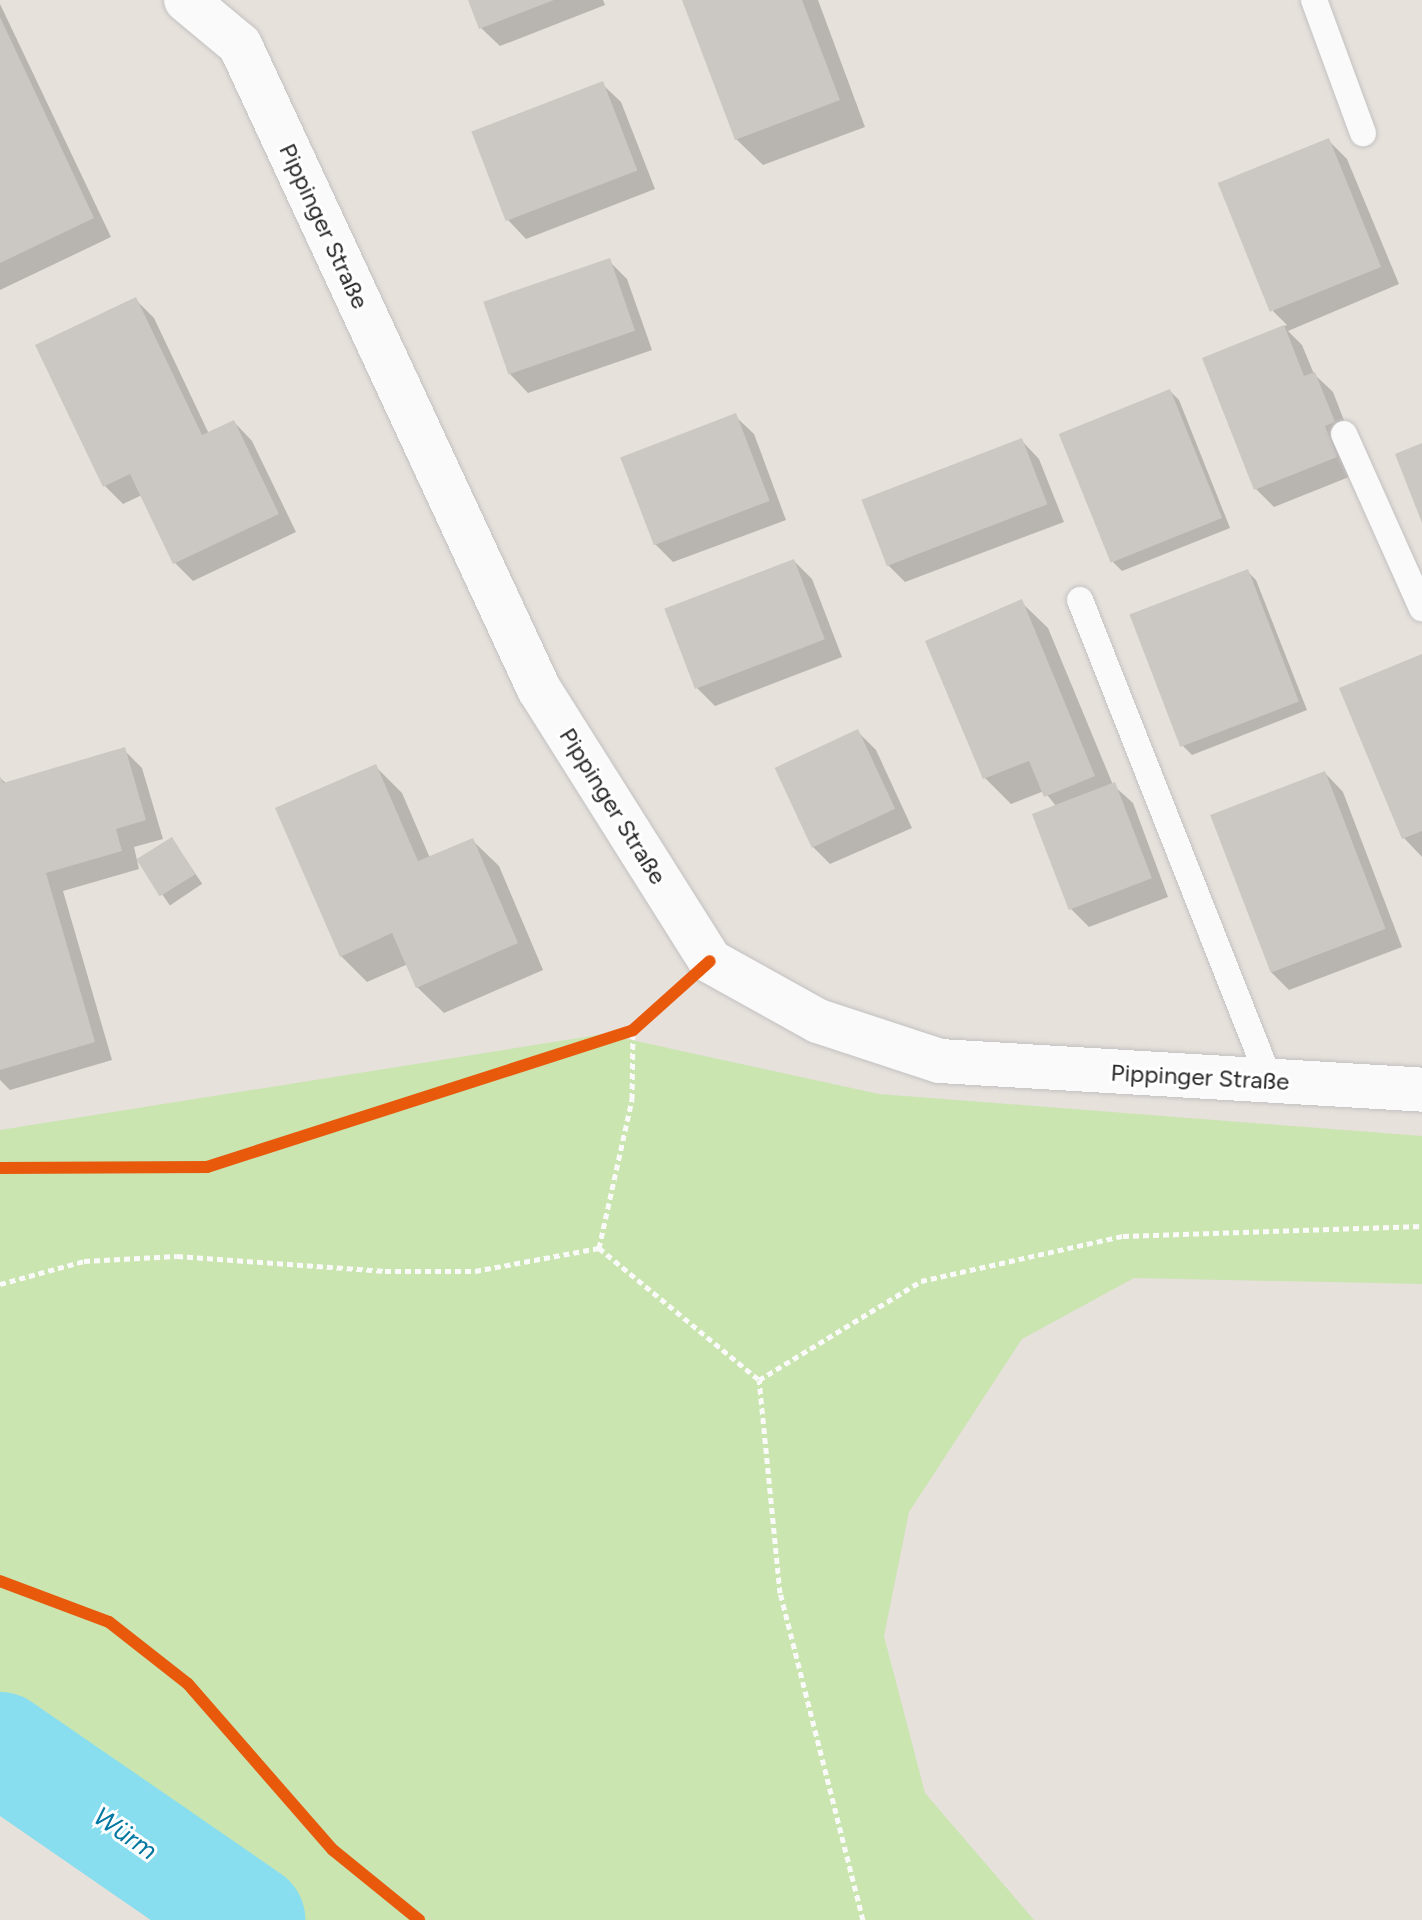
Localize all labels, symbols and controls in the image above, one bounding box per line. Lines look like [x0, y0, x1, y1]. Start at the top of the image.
street label: Pippinger Straße [273, 139, 375, 313]
street label: Pippinger Straße [553, 723, 673, 889]
street label: Pippinger Straße [1110, 1058, 1290, 1096]
water label: Würm [87, 1801, 163, 1867]

